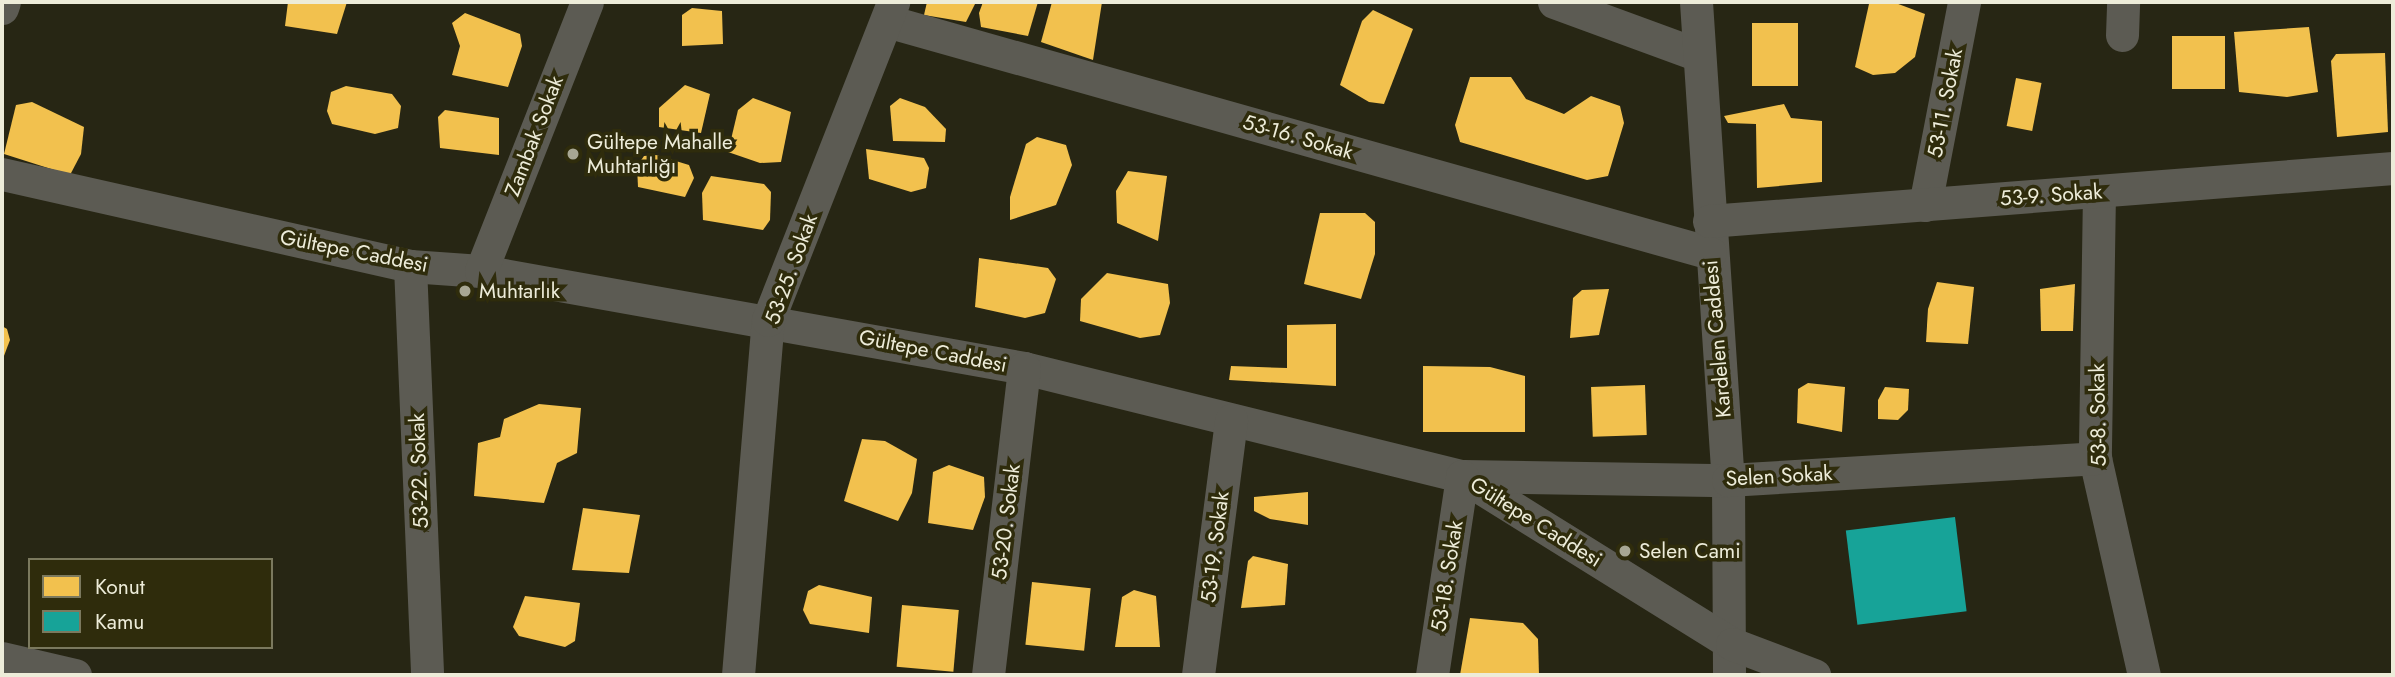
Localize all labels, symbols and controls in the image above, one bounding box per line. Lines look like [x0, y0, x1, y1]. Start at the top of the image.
street label: 53-11. Sokak [1922, 46, 1968, 160]
street label: Zambak Sokak [499, 72, 569, 200]
street label: 53-16. Sokak [1240, 109, 1356, 165]
place label: Gültepe Mahalle Muhtarlığı [587, 129, 733, 179]
marker: Gültepe Mahalle Muhtarlığı [565, 146, 581, 162]
street label: 53-9. Sokak [1999, 179, 2103, 211]
street label: 53-25. Sokak [759, 210, 823, 328]
street label: Gültepe Caddesi [278, 224, 430, 278]
street label: Kardelen Caddesi [1698, 259, 1736, 419]
place label: Muhtarlık [479, 278, 560, 304]
marker: Muhtarlık [457, 283, 473, 299]
street label: Gültepe Caddesi [857, 324, 1009, 378]
street label: 53-8. Sokak [2085, 363, 2111, 467]
street label: 53-22. Sokak [404, 413, 434, 529]
street label: Selen Sokak [1725, 461, 1833, 491]
street label: 53-20. Sokak [986, 463, 1026, 581]
street label: Gültepe Caddesi [1466, 472, 1606, 572]
street label: 53-19. Sokak [1196, 490, 1234, 604]
street label: 53-18. Sokak [1426, 518, 1468, 634]
place label: Selen Cami [1639, 538, 1741, 564]
marker: Selen Cami [1617, 543, 1633, 559]
legend [28, 558, 273, 649]
text: Konut [95, 572, 145, 602]
text: Kamu [95, 607, 144, 637]

